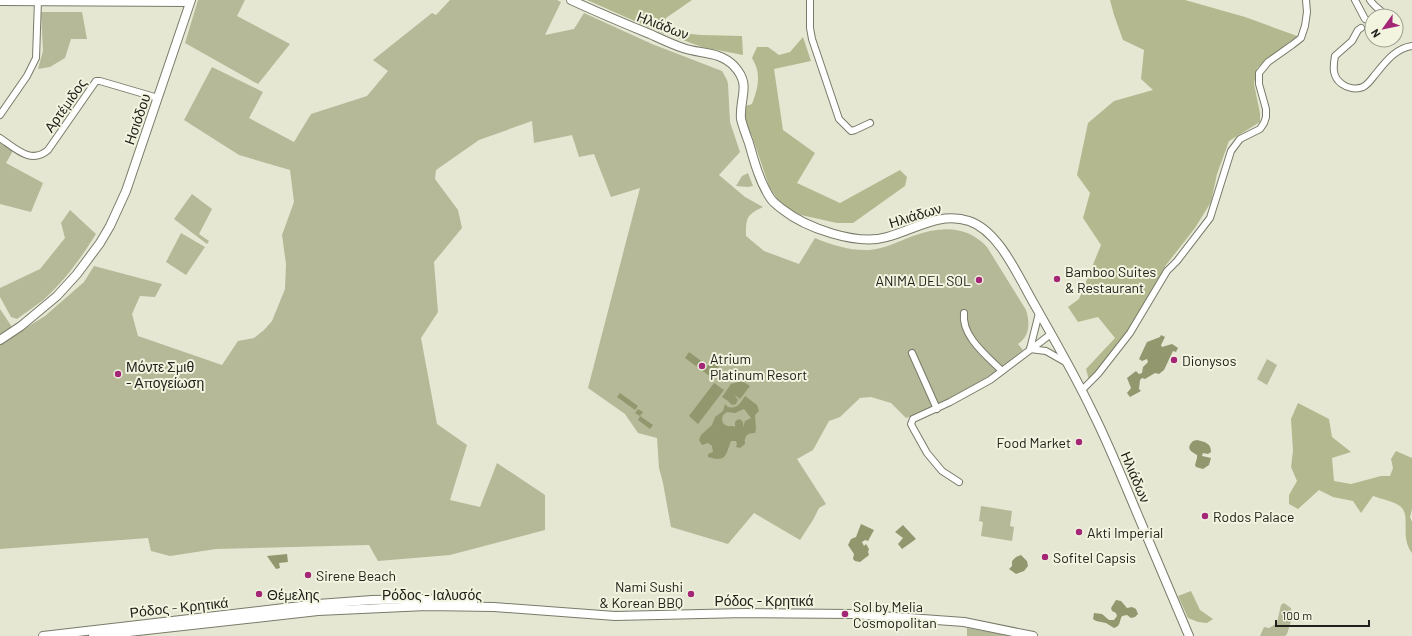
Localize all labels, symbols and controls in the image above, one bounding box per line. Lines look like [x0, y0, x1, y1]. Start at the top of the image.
street label: Ηλιάδων [635, 7, 691, 43]
north arrow [1364, 8, 1404, 48]
text: N [1368, 27, 1383, 40]
street label: Αρτέμιδος [40, 75, 90, 135]
street label: Ησιόδου [120, 91, 154, 147]
street label: Ηλιάδων [887, 199, 943, 231]
place label: Bamboo Suites & Restaurant [1065, 263, 1156, 296]
place label: ANIMA DEL SOL [875, 272, 971, 289]
marker: Bamboo Suites & Restaurant [1052, 274, 1062, 284]
marker: ANIMA DEL SOL [974, 275, 984, 285]
place label: Atrium Platinum Resort [710, 350, 807, 383]
place label: Dionysos [1182, 352, 1237, 369]
marker: Dionysos [1169, 355, 1179, 365]
place label: Μόντε Σμιθ - Απογείωση [126, 358, 204, 391]
marker: Atrium Platinum Resort [697, 361, 707, 371]
marker: Μόντε Σμιθ - Απογείωση [113, 369, 123, 379]
place label: Food Market [996, 434, 1071, 451]
marker: Food Market [1074, 437, 1084, 447]
street label: Ηλιάδων [1118, 449, 1154, 505]
place label: Rodos Palace [1213, 508, 1294, 525]
marker: Rodos Palace [1200, 511, 1210, 521]
place label: Akti Imperial [1087, 524, 1163, 541]
marker: Akti Imperial [1074, 527, 1084, 537]
place label: Sofitel Capsis [1053, 549, 1136, 566]
marker: Sofitel Capsis [1040, 552, 1050, 562]
place label: Sirene Beach [316, 567, 396, 584]
marker: Sirene Beach [303, 570, 313, 580]
place label: Nami Sushi & Korean BBQ [600, 578, 683, 611]
place label: Θέμελης [267, 586, 320, 603]
street label: Ρόδος - Ιαλυσός [382, 586, 482, 603]
marker: Θέμελης [254, 589, 264, 599]
marker: Nami Sushi & Korean BBQ [686, 589, 696, 599]
street label: Ρόδος - Κρητικά [714, 592, 814, 609]
street label: Ρόδος - Κρητικά [129, 593, 229, 621]
place label: Sol by Melia Cosmopolitan [853, 598, 937, 631]
scale bar [1276, 602, 1369, 628]
text: 100 m [1282, 608, 1312, 622]
marker: Sol by Melia Cosmopolitan [840, 609, 850, 619]

